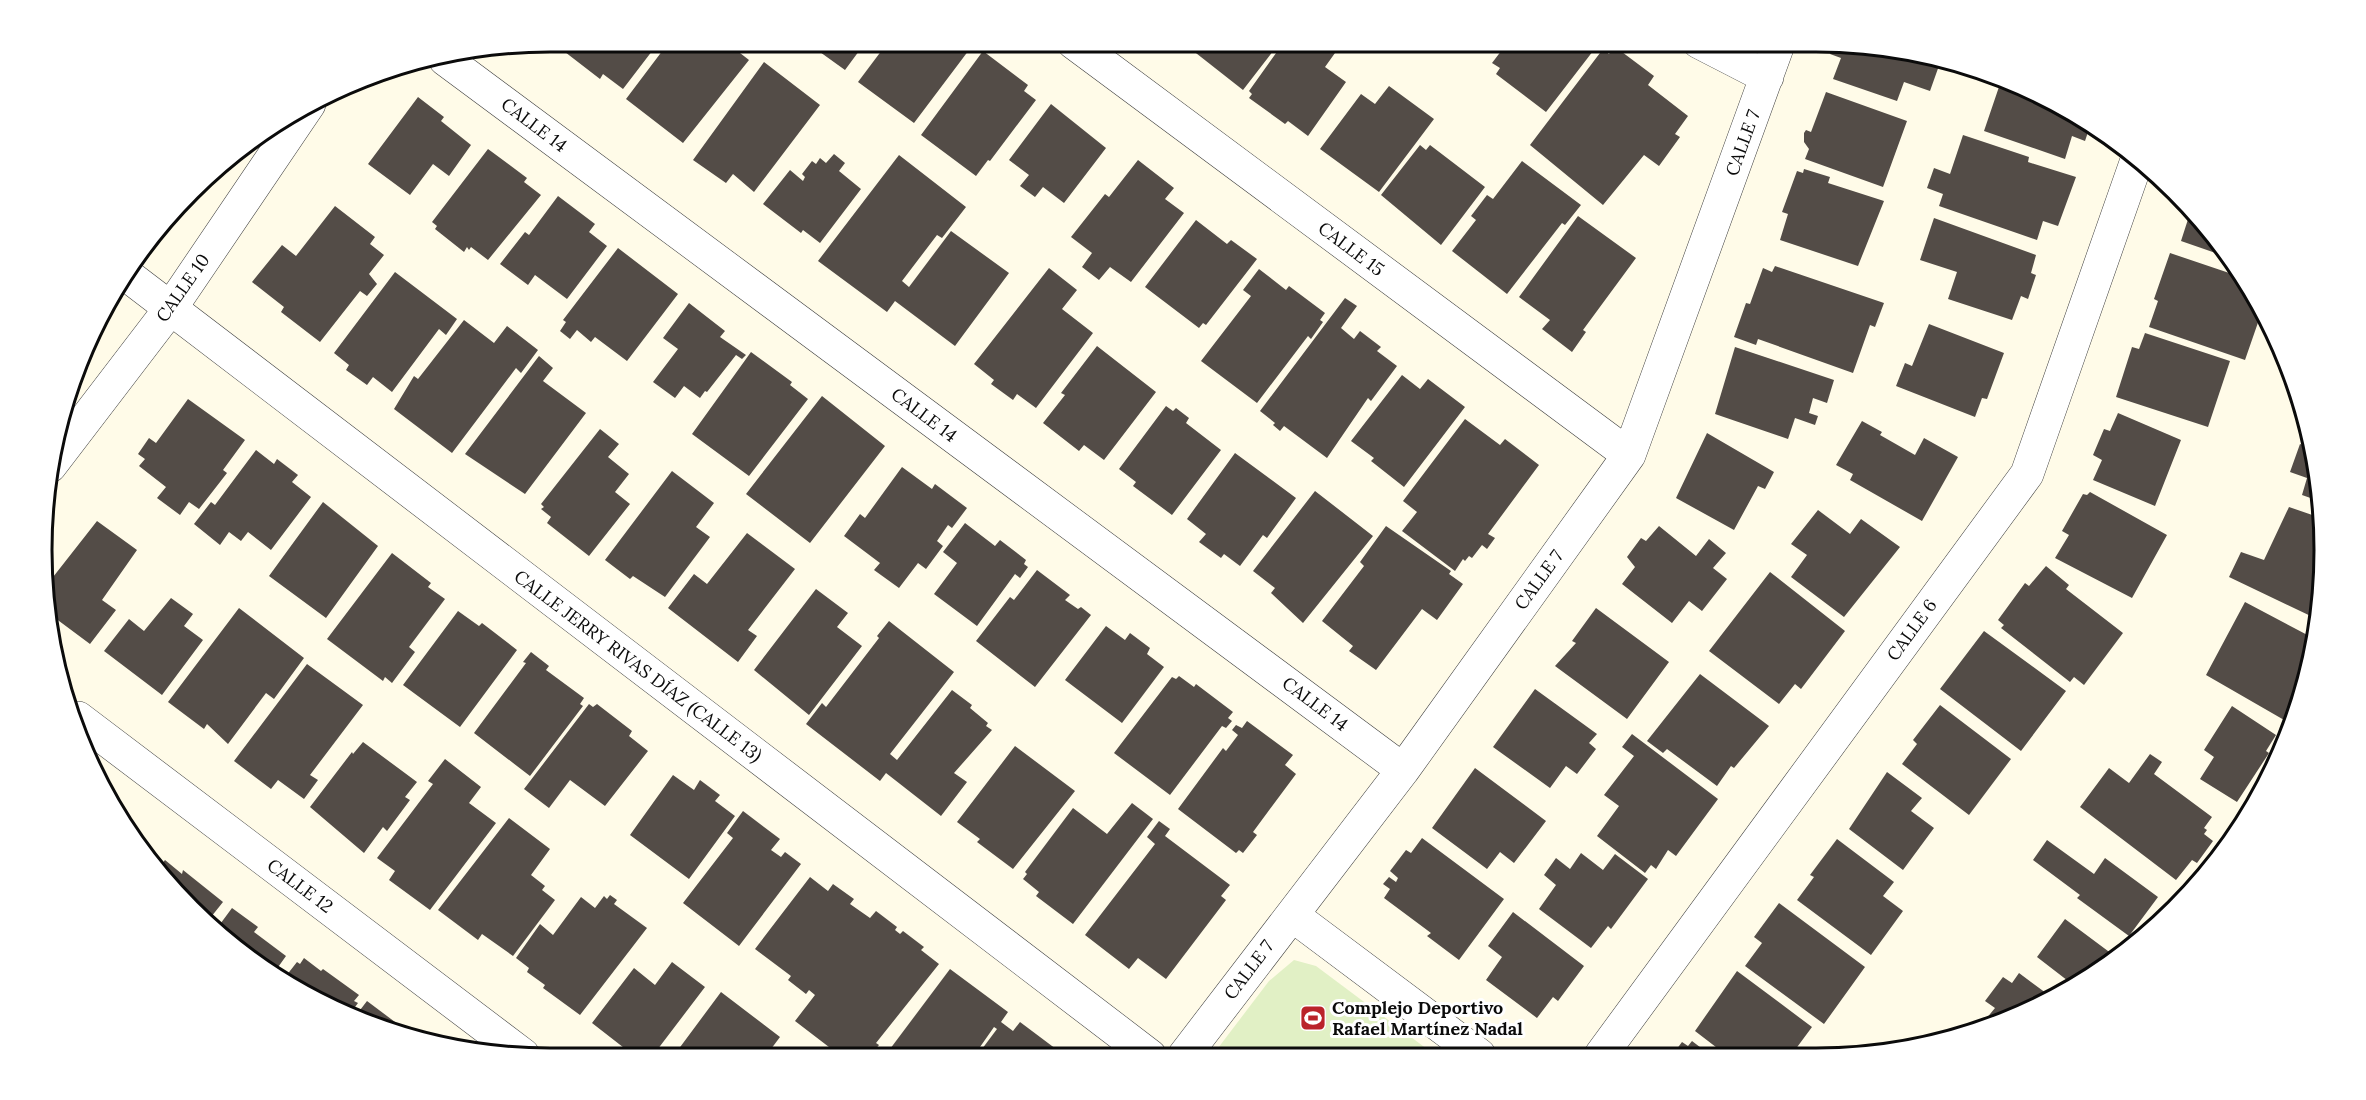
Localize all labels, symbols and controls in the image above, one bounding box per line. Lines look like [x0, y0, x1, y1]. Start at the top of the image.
street label: CALLE 14 [497, 92, 572, 157]
street label: CALLE 7 [1720, 107, 1765, 179]
street label: CALLE 15 [1314, 216, 1389, 281]
street label: CALLE 10 [151, 249, 214, 326]
street label: CALLE 14 [887, 382, 962, 447]
street label: CALLE 7 [1509, 545, 1568, 614]
street label: CALLE JERRY RIVAS DÍAZ (CALLE 13) [510, 565, 767, 767]
street label: CALLE 6 [1881, 594, 1942, 665]
street label: CALLE 14 [1278, 671, 1353, 736]
street label: CALLE 12 [263, 853, 338, 918]
street label: CALLE 7 [1219, 935, 1278, 1004]
place label: Complejo Deportivo Rafael Martínez Nadal [1332, 996, 1523, 1040]
sports icon: Complejo Deportivo Rafael Martínez Nadal [1298, 1003, 1328, 1033]

